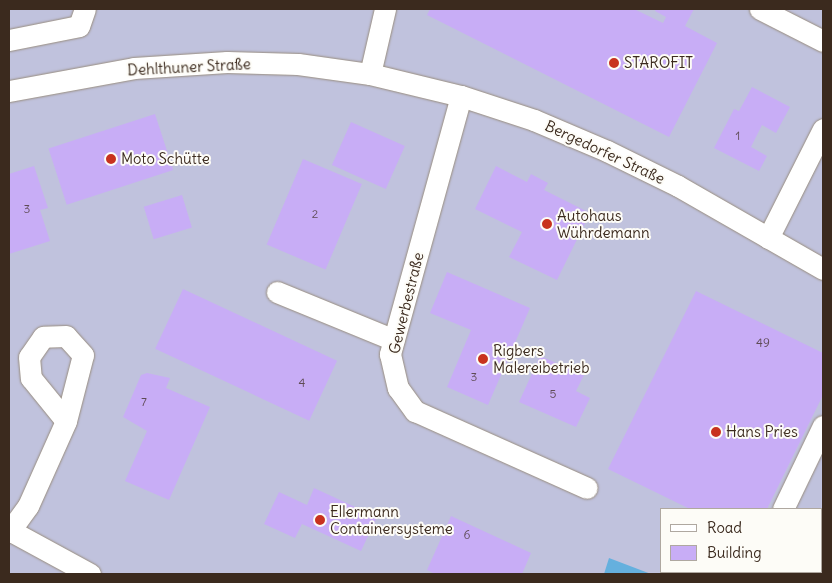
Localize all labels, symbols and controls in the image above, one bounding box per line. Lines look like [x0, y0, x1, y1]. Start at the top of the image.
place label: STAROFIT [624, 54, 693, 72]
street label: Dehlthuner Straße [127, 55, 251, 79]
marker: STAROFIT [608, 57, 620, 69]
street label: Bergedorfer Straße [542, 116, 668, 188]
house number: 1 [736, 129, 740, 143]
place label: Moto Schütte [121, 150, 210, 168]
marker: Moto Schütte [105, 153, 117, 165]
house number: 3 [24, 202, 30, 216]
place label: Autohaus Wührdemann [557, 206, 650, 241]
house number: 2 [312, 207, 318, 221]
marker: Autohaus Wührdemann [541, 218, 553, 230]
street label: Gewerbestraße [385, 250, 427, 356]
house number: 49 [756, 336, 770, 350]
place label: Rigbers Malereibetrieb [493, 341, 589, 376]
marker: Rigbers Malereibetrieb [477, 353, 489, 365]
house number: 3 [471, 370, 477, 384]
house number: 4 [299, 376, 305, 390]
house number: 5 [550, 387, 556, 401]
house number: 7 [141, 395, 147, 409]
place label: Hans Pries [726, 423, 798, 441]
marker: Hans Pries [710, 426, 722, 438]
place label: Ellermann Containersysteme [330, 502, 453, 537]
legend [660, 508, 822, 573]
marker: Ellermann Containersysteme [314, 514, 326, 526]
text: Road [707, 518, 742, 537]
house number: 6 [464, 528, 470, 542]
text: Building [707, 543, 762, 562]

